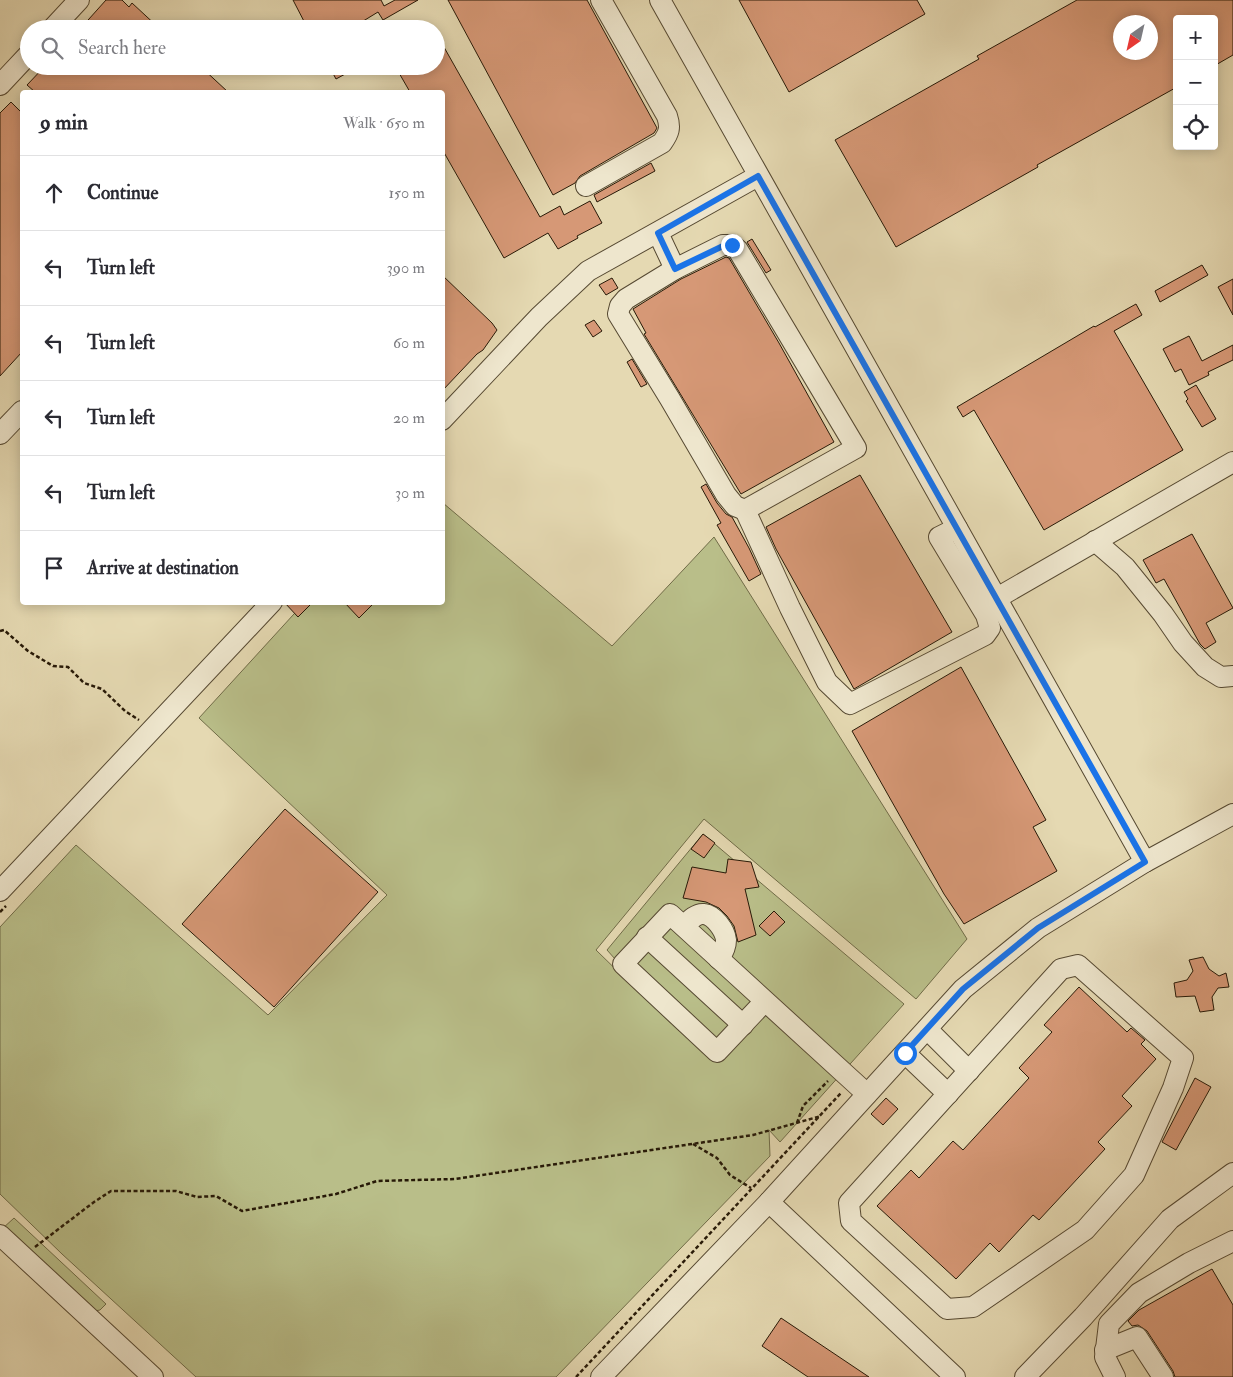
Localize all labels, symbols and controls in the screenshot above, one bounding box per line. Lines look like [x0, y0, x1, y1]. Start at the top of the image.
north arrow [1113, 15, 1158, 60]
map controls [1173, 15, 1218, 150]
button: + [1173, 15, 1218, 60]
search box [20, 20, 445, 75]
icon: search [38, 34, 66, 62]
text: Search here [78, 36, 166, 60]
button: − [1173, 60, 1218, 105]
button: locate [1173, 105, 1218, 150]
text: 9 min [40, 109, 88, 136]
text: Walk · 650 m [343, 113, 425, 133]
icon: ahead [40, 179, 68, 207]
text: Continue [87, 181, 158, 205]
text: 150 m [388, 183, 425, 203]
route end [721, 234, 744, 257]
icon: left [40, 254, 68, 282]
text: Turn left [87, 256, 155, 280]
text: 390 m [387, 258, 425, 278]
icon: left [40, 329, 68, 357]
text: Turn left [87, 331, 155, 355]
text: 60 m [393, 333, 425, 353]
icon: left [40, 404, 68, 432]
text: Turn left [87, 406, 155, 430]
text: 20 m [393, 408, 425, 428]
icon: left [40, 479, 68, 507]
text: Turn left [87, 481, 155, 505]
text: 30 m [395, 483, 425, 503]
icon: arrive [40, 554, 68, 582]
text: Arrive at destination [87, 556, 239, 580]
route start [894, 1042, 917, 1065]

